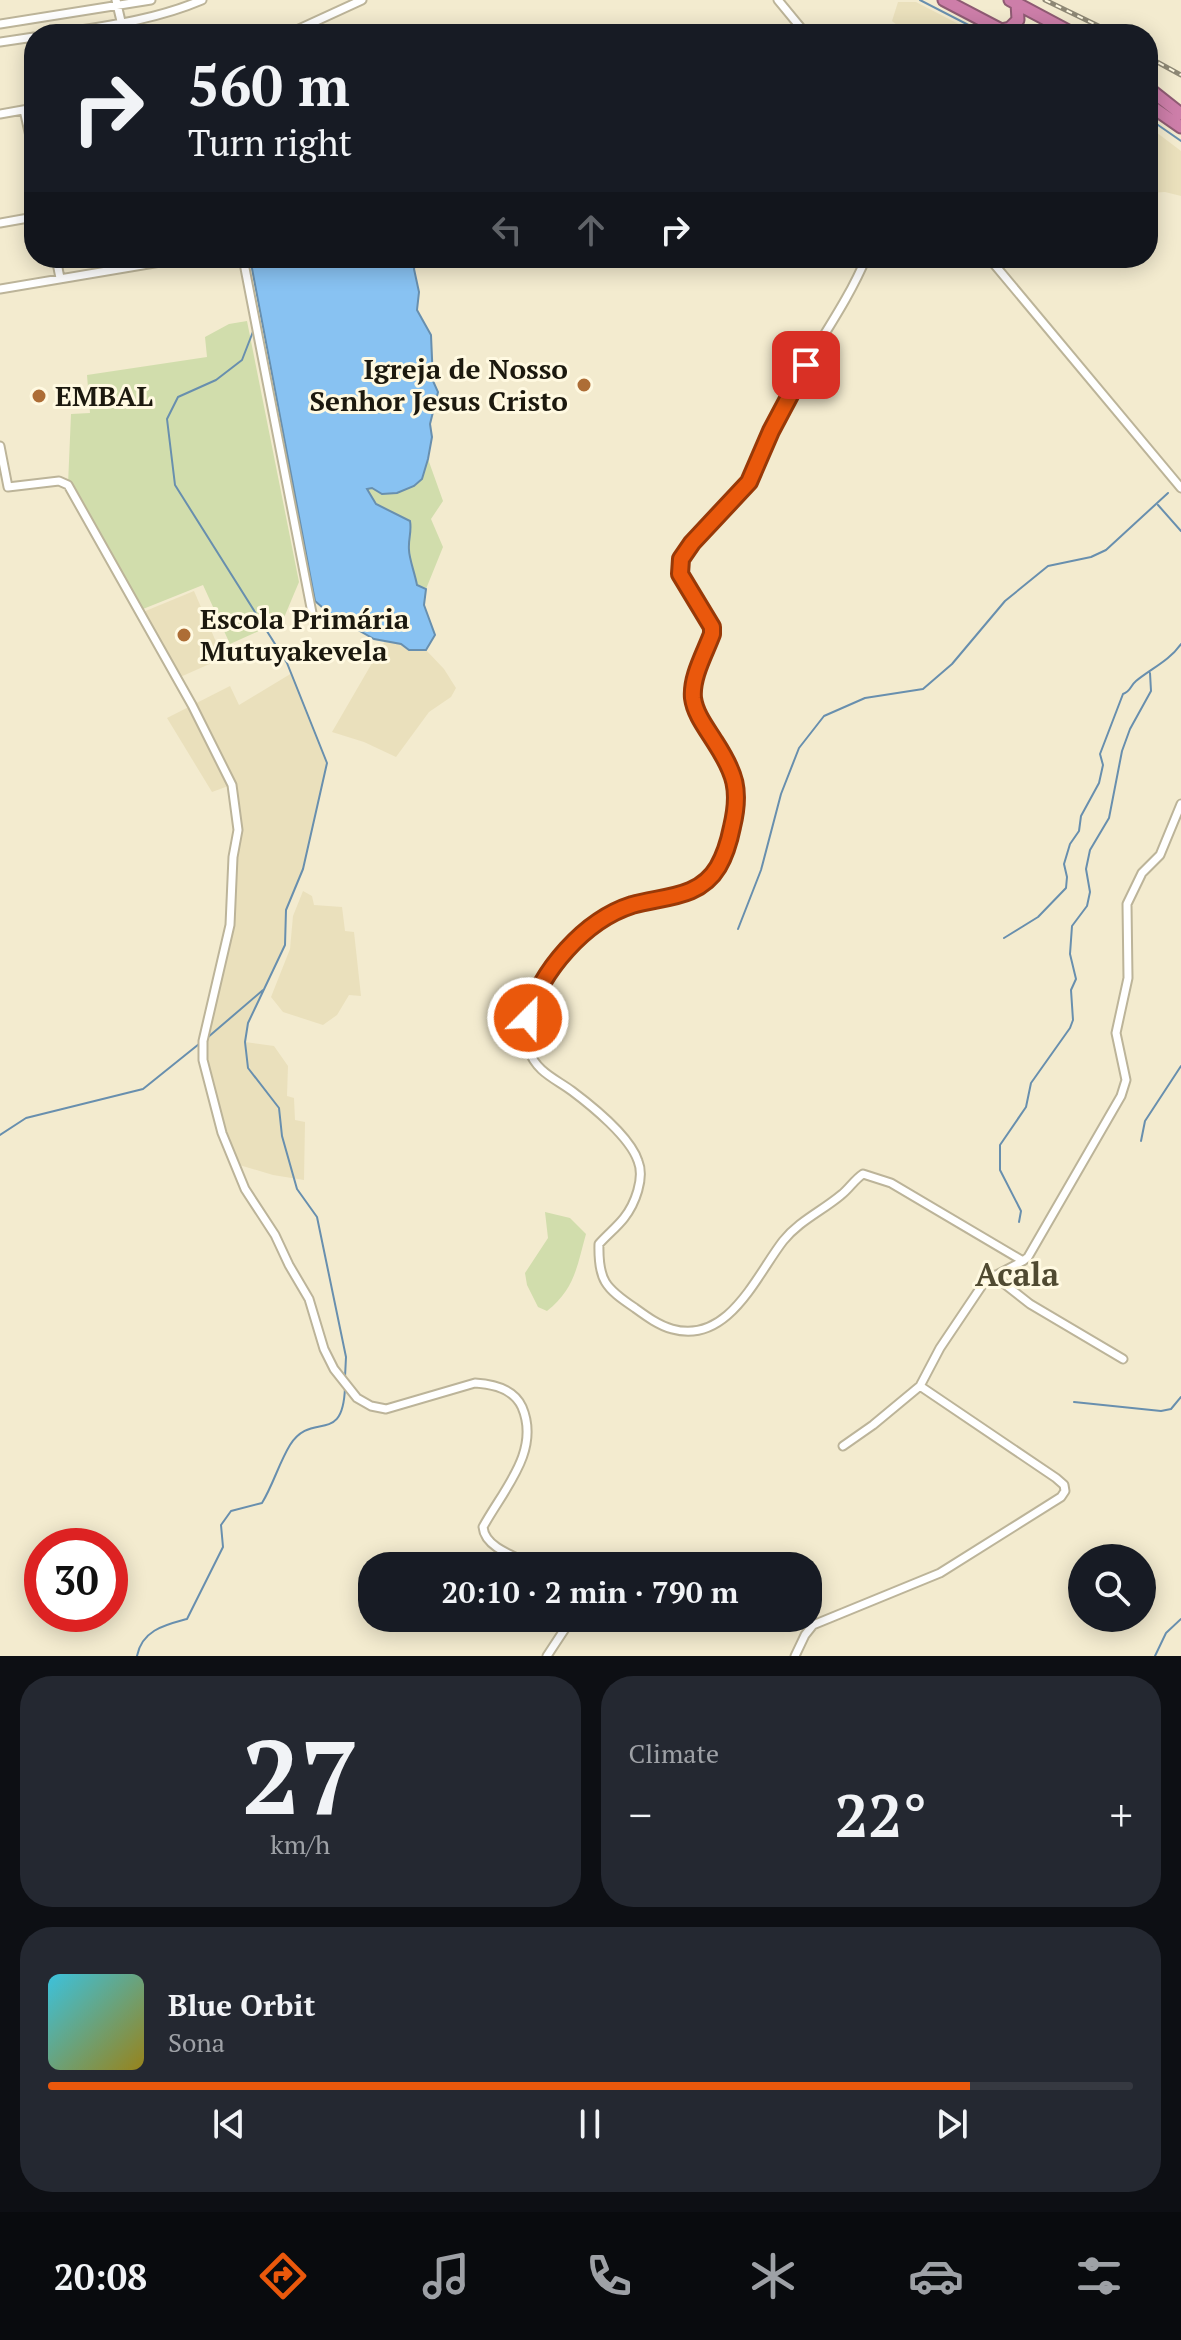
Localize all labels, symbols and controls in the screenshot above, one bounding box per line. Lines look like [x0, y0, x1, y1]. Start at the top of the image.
text: 560 m [188, 48, 350, 122]
icon: right [56, 56, 160, 160]
text: Turn right [188, 119, 352, 166]
icon: left [485, 208, 529, 252]
icon: ahead [569, 208, 613, 252]
icon: right [653, 208, 697, 252]
pin [772, 331, 840, 399]
icon: arrive [784, 343, 828, 387]
place label: Igreja de Nosso Senhor Jesus Cristo [310, 350, 568, 419]
marker: Igreja de Nosso Senhor Jesus Cristo [575, 376, 593, 394]
place label: EMBAL [55, 377, 153, 414]
marker: EMBAL [30, 387, 48, 405]
place label: Escola Primária Mutuyakevela [200, 600, 410, 669]
marker: Escola Primária Mutuyakevela [175, 626, 193, 644]
position arrow [486, 976, 570, 1060]
district label: Acala [975, 1253, 1059, 1295]
speed limit sign: 30 [24, 1528, 128, 1632]
map controls [1068, 1544, 1156, 1632]
button: search [1068, 1544, 1156, 1632]
text: 20:10 · 2 min · 790 m [442, 1572, 738, 1612]
text: 27 [241, 1706, 359, 1844]
text: Climate [629, 1736, 719, 1770]
text: 22° [834, 1775, 927, 1854]
text: − [629, 1785, 652, 1844]
text: + [1110, 1785, 1133, 1844]
text: km/h [270, 1827, 330, 1861]
text: Blue Orbit [168, 1985, 315, 2025]
text: Sona [168, 2025, 225, 2059]
icon: previous [207, 2102, 251, 2146]
icon: pause [568, 2102, 612, 2146]
icon: next [930, 2102, 974, 2146]
icon: directions [255, 2248, 311, 2304]
icon: music [418, 2248, 474, 2304]
icon: phone [581, 2248, 637, 2304]
icon: climate [745, 2248, 801, 2304]
icon: car [908, 2248, 964, 2304]
icon: filters [1071, 2248, 1127, 2304]
text: 20:08 [54, 2253, 147, 2300]

